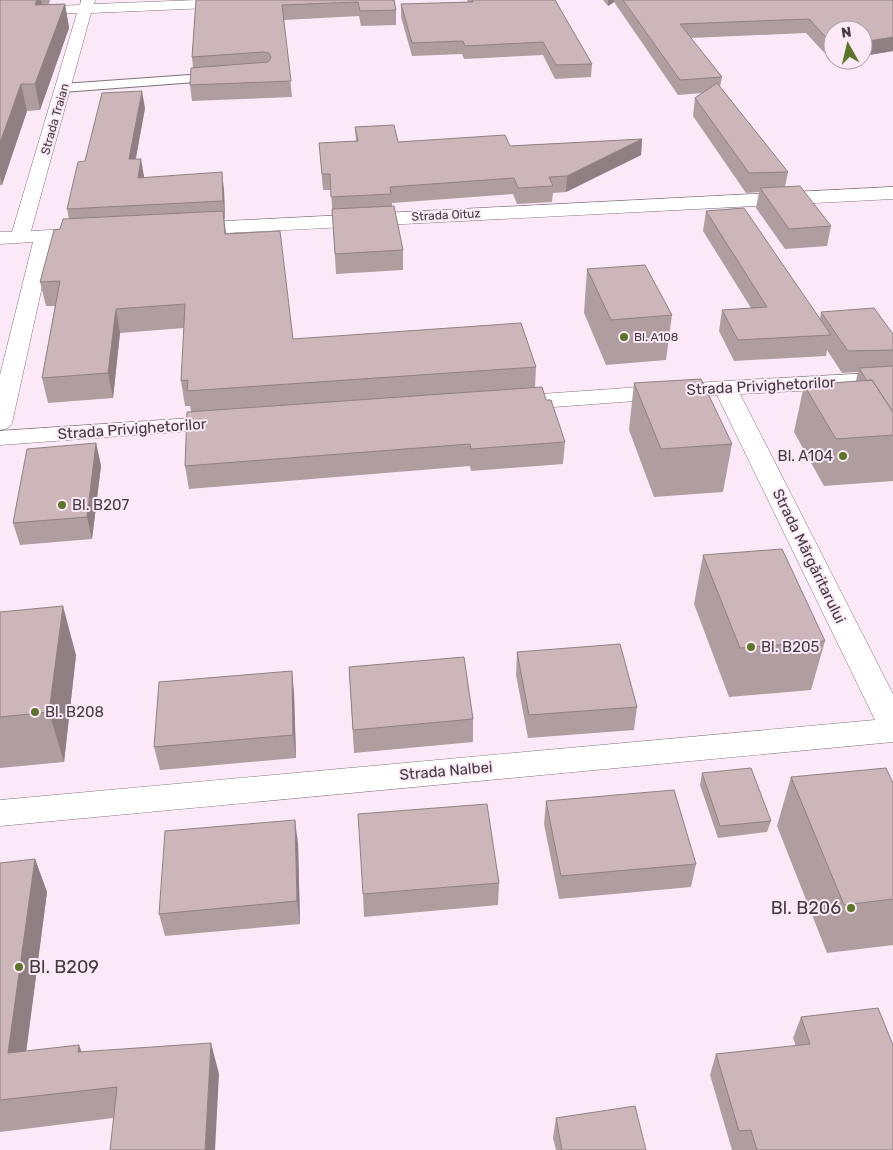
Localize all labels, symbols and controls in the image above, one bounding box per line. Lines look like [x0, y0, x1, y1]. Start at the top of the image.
north arrow [823, 20, 873, 70]
text: N [840, 24, 852, 42]
street label: Strada Traian [38, 82, 72, 156]
street label: Strada Oituz [411, 206, 481, 224]
place label: Bl. A108 [634, 330, 679, 344]
marker: Bl. A108 [618, 331, 630, 343]
street label: Strada Privighetorilor [686, 373, 836, 399]
street label: Strada Privighetorilor [57, 415, 207, 443]
place label: Bl. A104 [778, 447, 833, 465]
marker: Bl. A104 [837, 450, 849, 462]
street label: Strada Mărgăritarului [769, 486, 849, 626]
place label: Bl. B207 [72, 496, 129, 514]
marker: Bl. B207 [56, 499, 68, 511]
place label: Bl. B205 [761, 638, 819, 656]
marker: Bl. B205 [745, 641, 757, 653]
place label: Bl. B208 [45, 703, 104, 721]
marker: Bl. B208 [29, 706, 41, 718]
street label: Strada Nalbei [399, 758, 493, 784]
place label: Bl. B206 [771, 897, 841, 919]
marker: Bl. B206 [845, 902, 857, 914]
place label: Bl. B209 [29, 956, 99, 978]
marker: Bl. B209 [13, 961, 25, 973]

